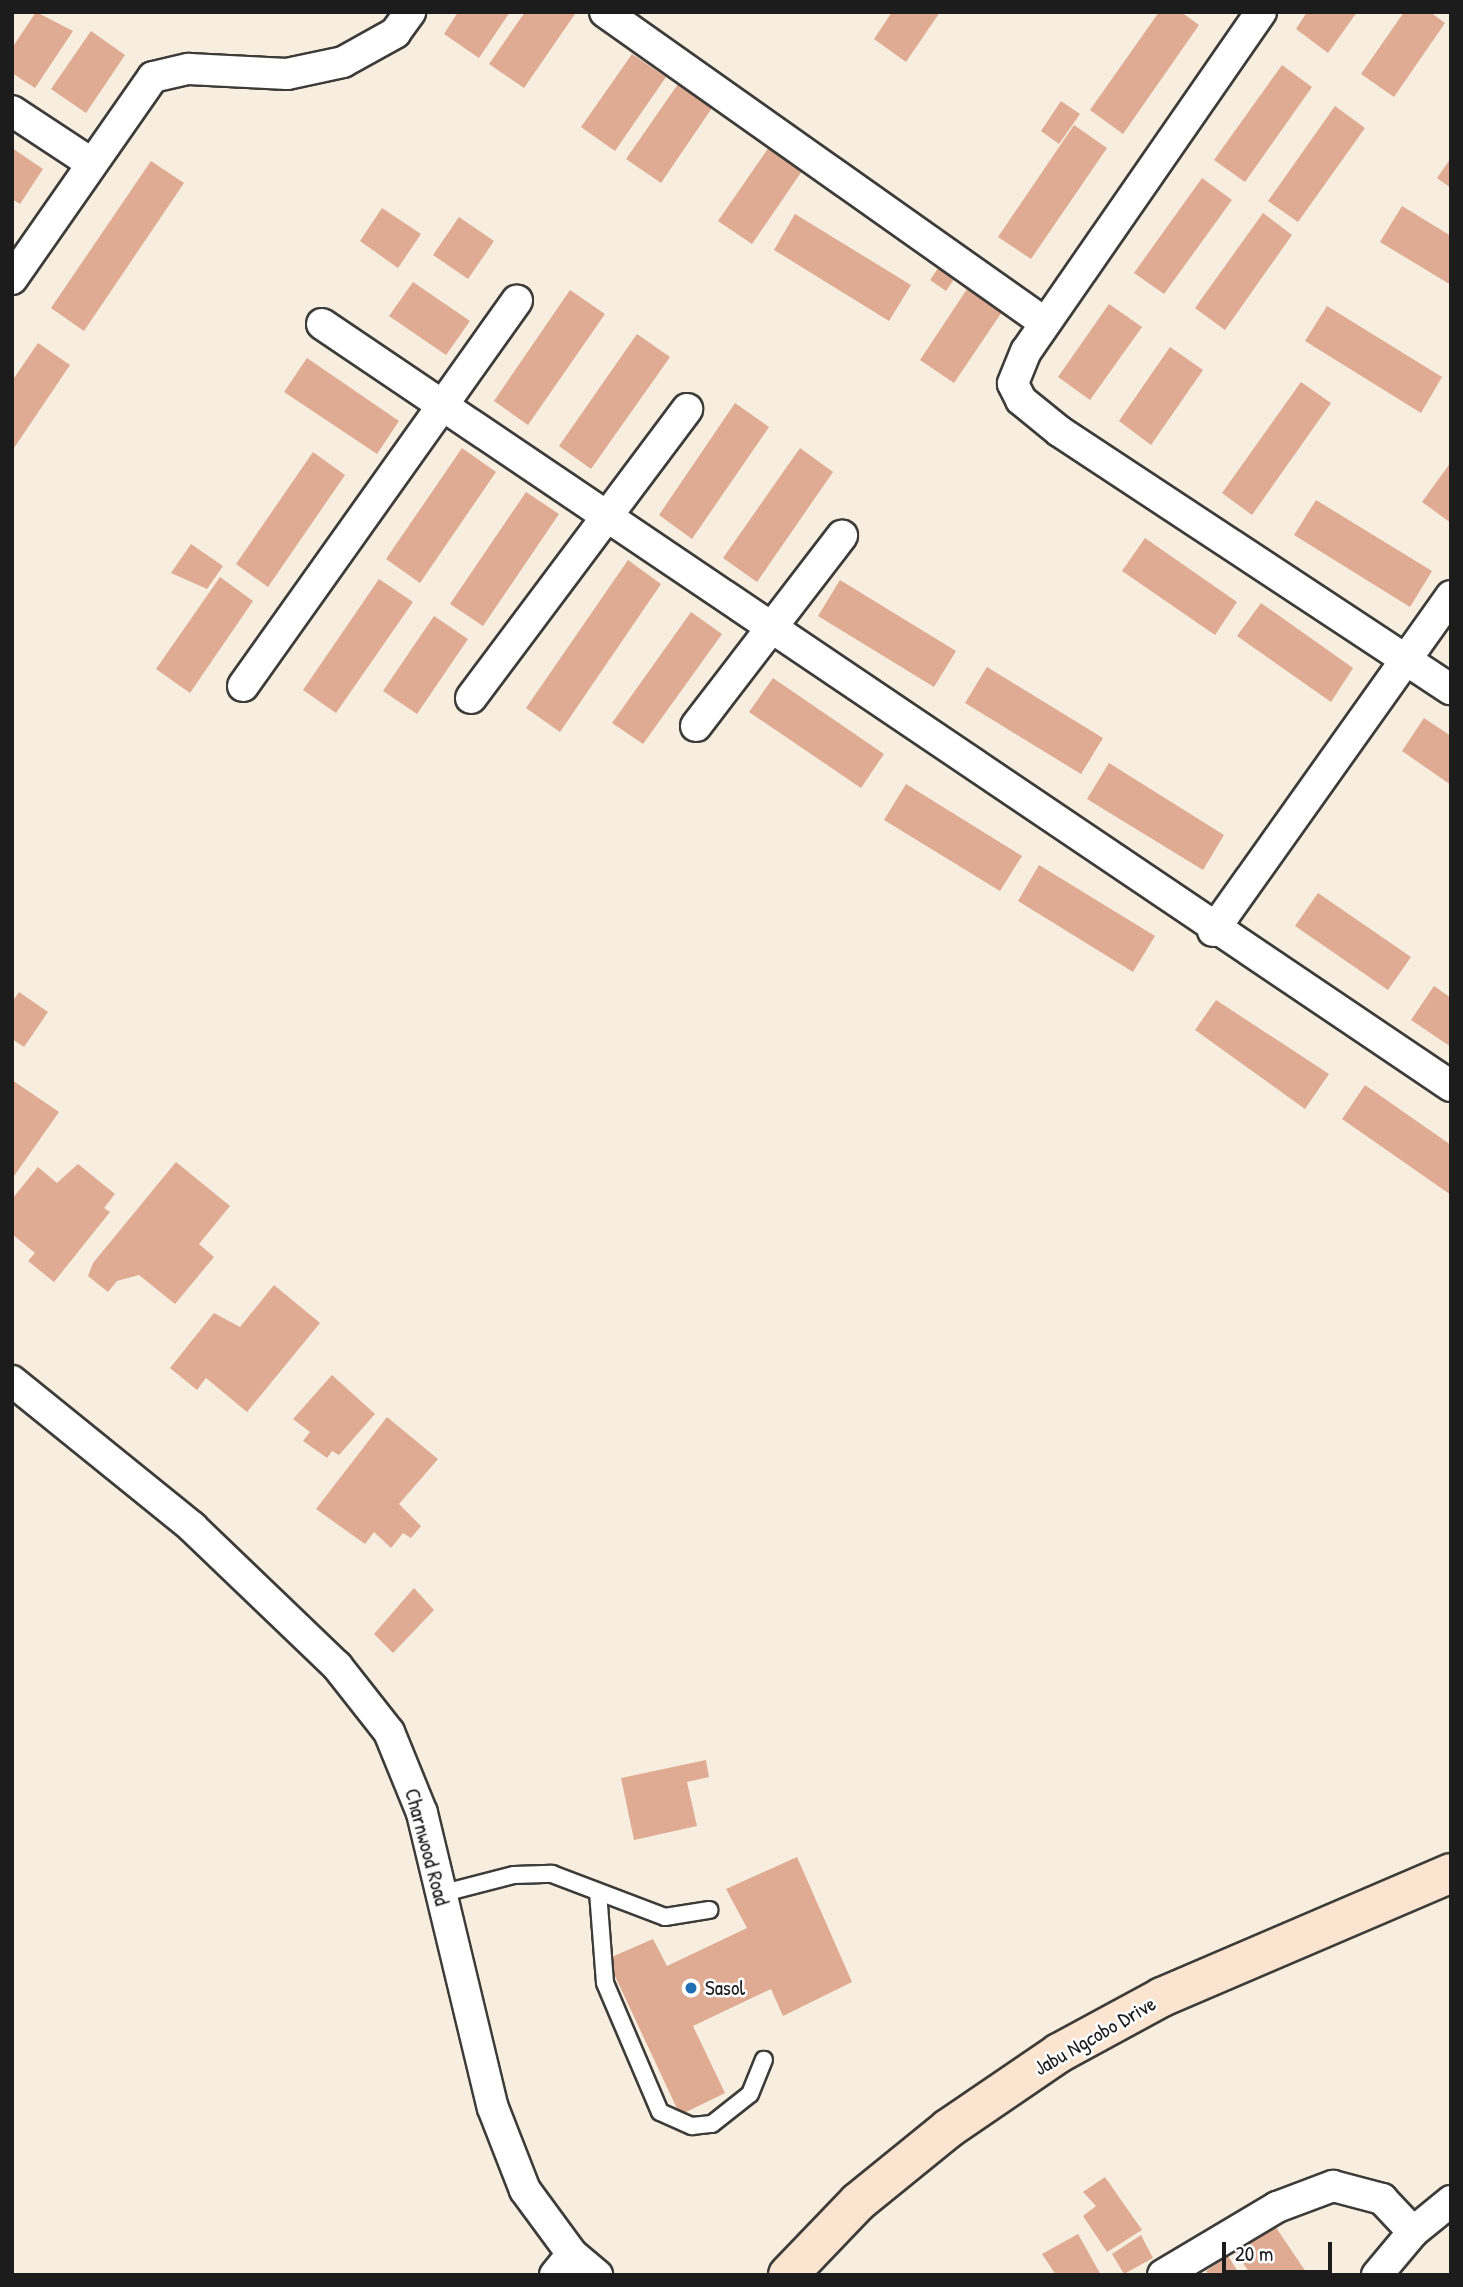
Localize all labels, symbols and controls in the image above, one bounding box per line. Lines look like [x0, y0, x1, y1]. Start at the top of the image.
street label: Charnwood Road [399, 1786, 455, 1908]
place label: Sasol [705, 1975, 745, 2001]
marker: Sasol [683, 1980, 699, 1996]
street label: Jabu Ngcobo Drive [1030, 1991, 1160, 2081]
scale bar [1225, 2228, 1335, 2272]
text: 20 m [1235, 2239, 1273, 2268]

